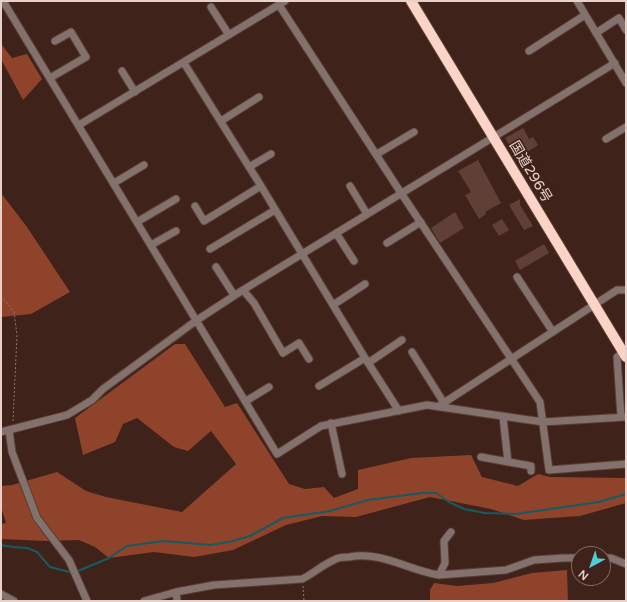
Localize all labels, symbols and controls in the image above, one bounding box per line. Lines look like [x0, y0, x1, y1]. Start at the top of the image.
street label: 国道296号 [505, 138, 555, 206]
north arrow [571, 546, 611, 586]
text: N [576, 567, 591, 583]

